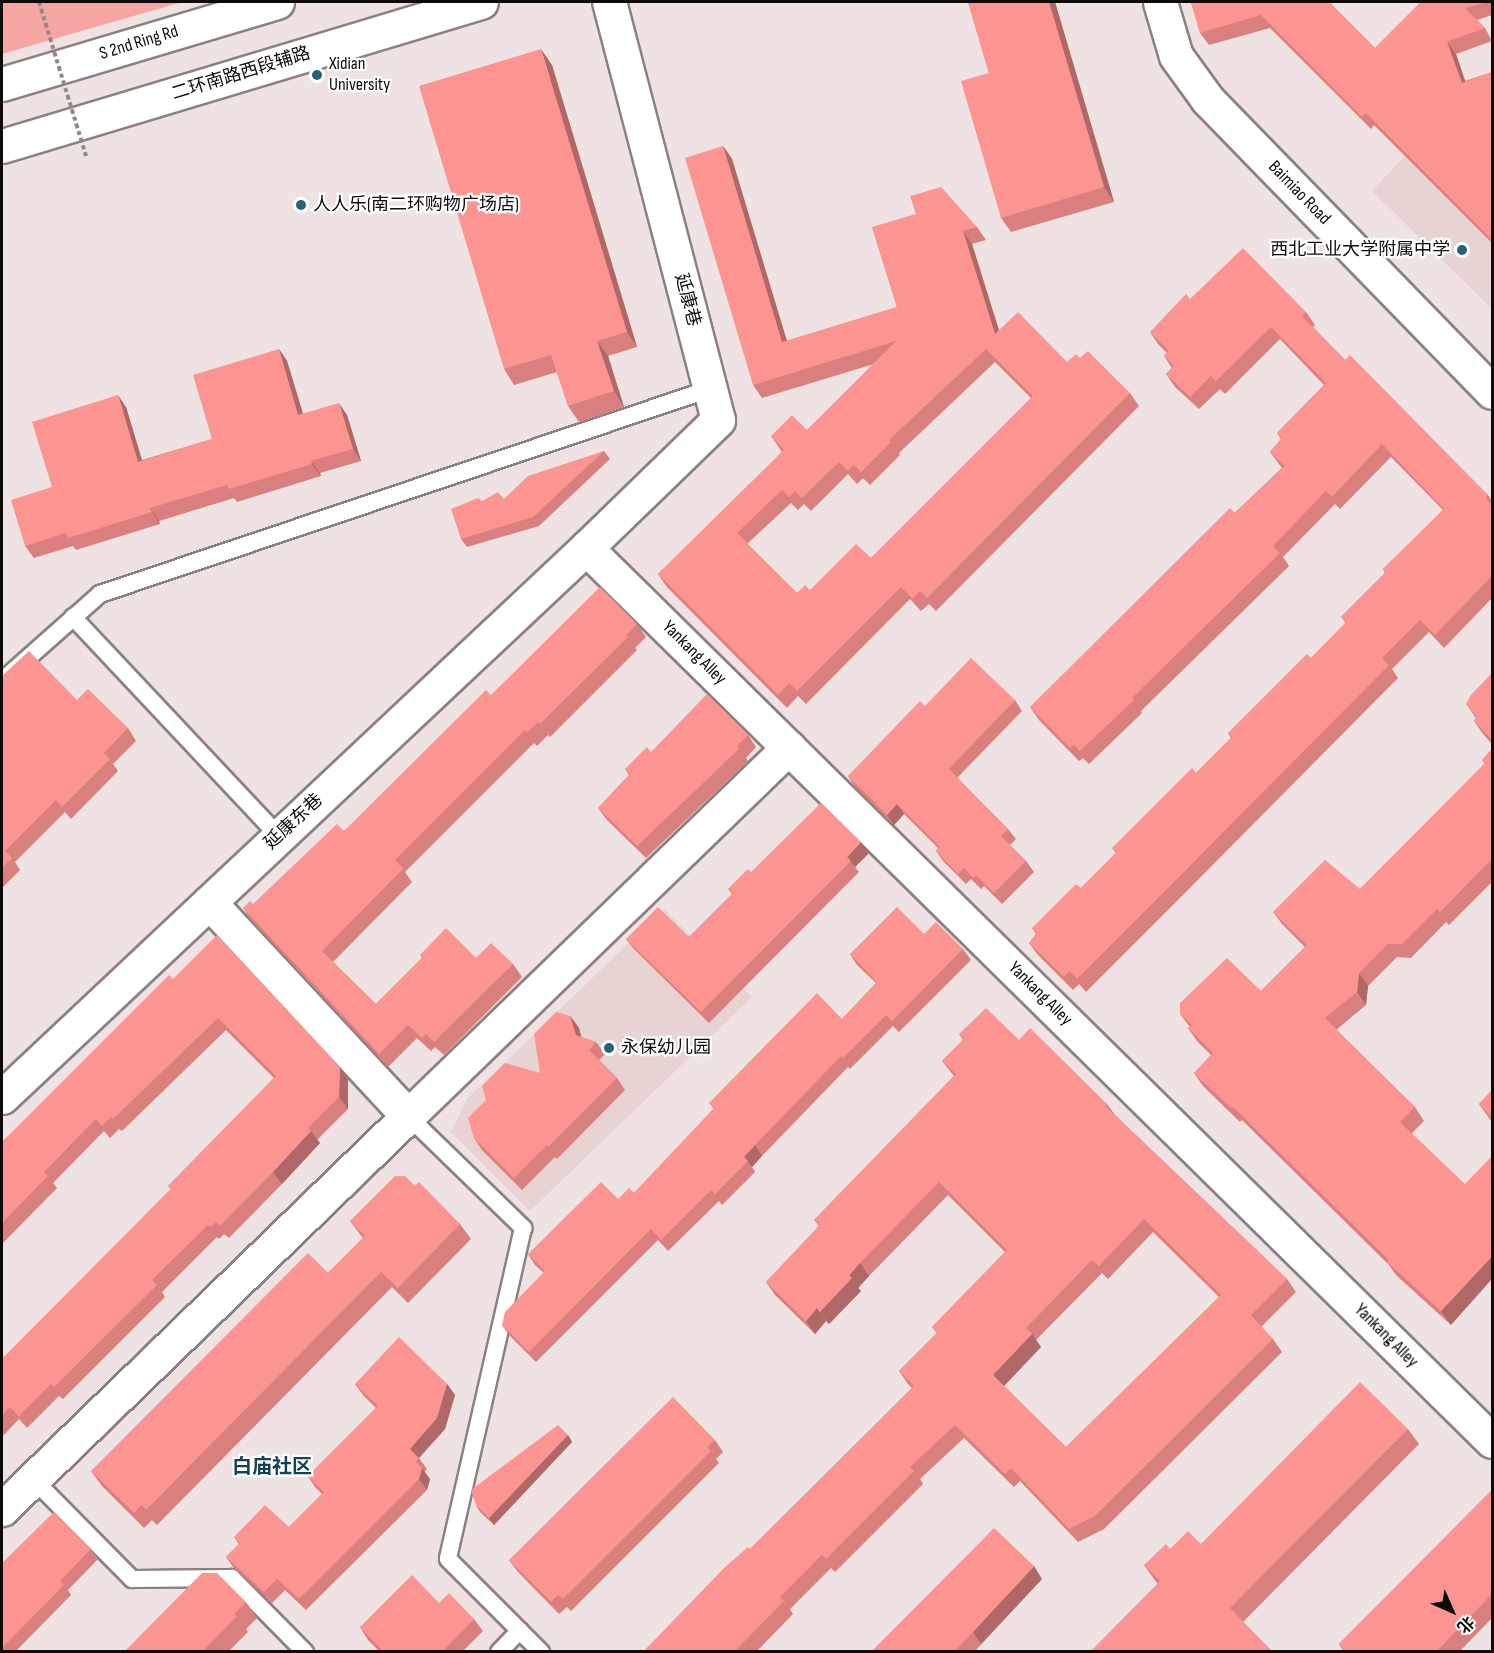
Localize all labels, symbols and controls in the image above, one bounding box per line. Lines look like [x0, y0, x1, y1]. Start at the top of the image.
street label: S 2nd Ring Rd [97, 21, 181, 65]
street label: 二环南路西段辅路 [169, 43, 313, 105]
place label: Xidian University [329, 54, 390, 97]
marker: Xidian University [310, 68, 324, 82]
street label: Baimiao Road [1263, 157, 1335, 229]
place label: 人人乐(南二环购物广场店) [313, 194, 519, 216]
marker: 人人乐(南二环购物广场店) [294, 198, 308, 212]
place label: 西北工业大学附属中学 [1270, 239, 1450, 261]
marker: 西北工业大学附属中学 [1455, 243, 1469, 257]
street label: 延康巷 [670, 271, 704, 329]
street label: Yankang Alley [658, 617, 730, 689]
street label: 延康东巷 [260, 790, 328, 854]
street label: Yankang Alley [1004, 958, 1076, 1030]
place label: 永保幼儿园 [621, 1037, 711, 1059]
marker: 永保幼儿园 [602, 1041, 616, 1055]
street label: Yankang Alley [1350, 1300, 1422, 1372]
district label: 白庙社区 [232, 1455, 312, 1479]
north arrow [1422, 1581, 1482, 1641]
text: 北 [1453, 1612, 1477, 1636]

